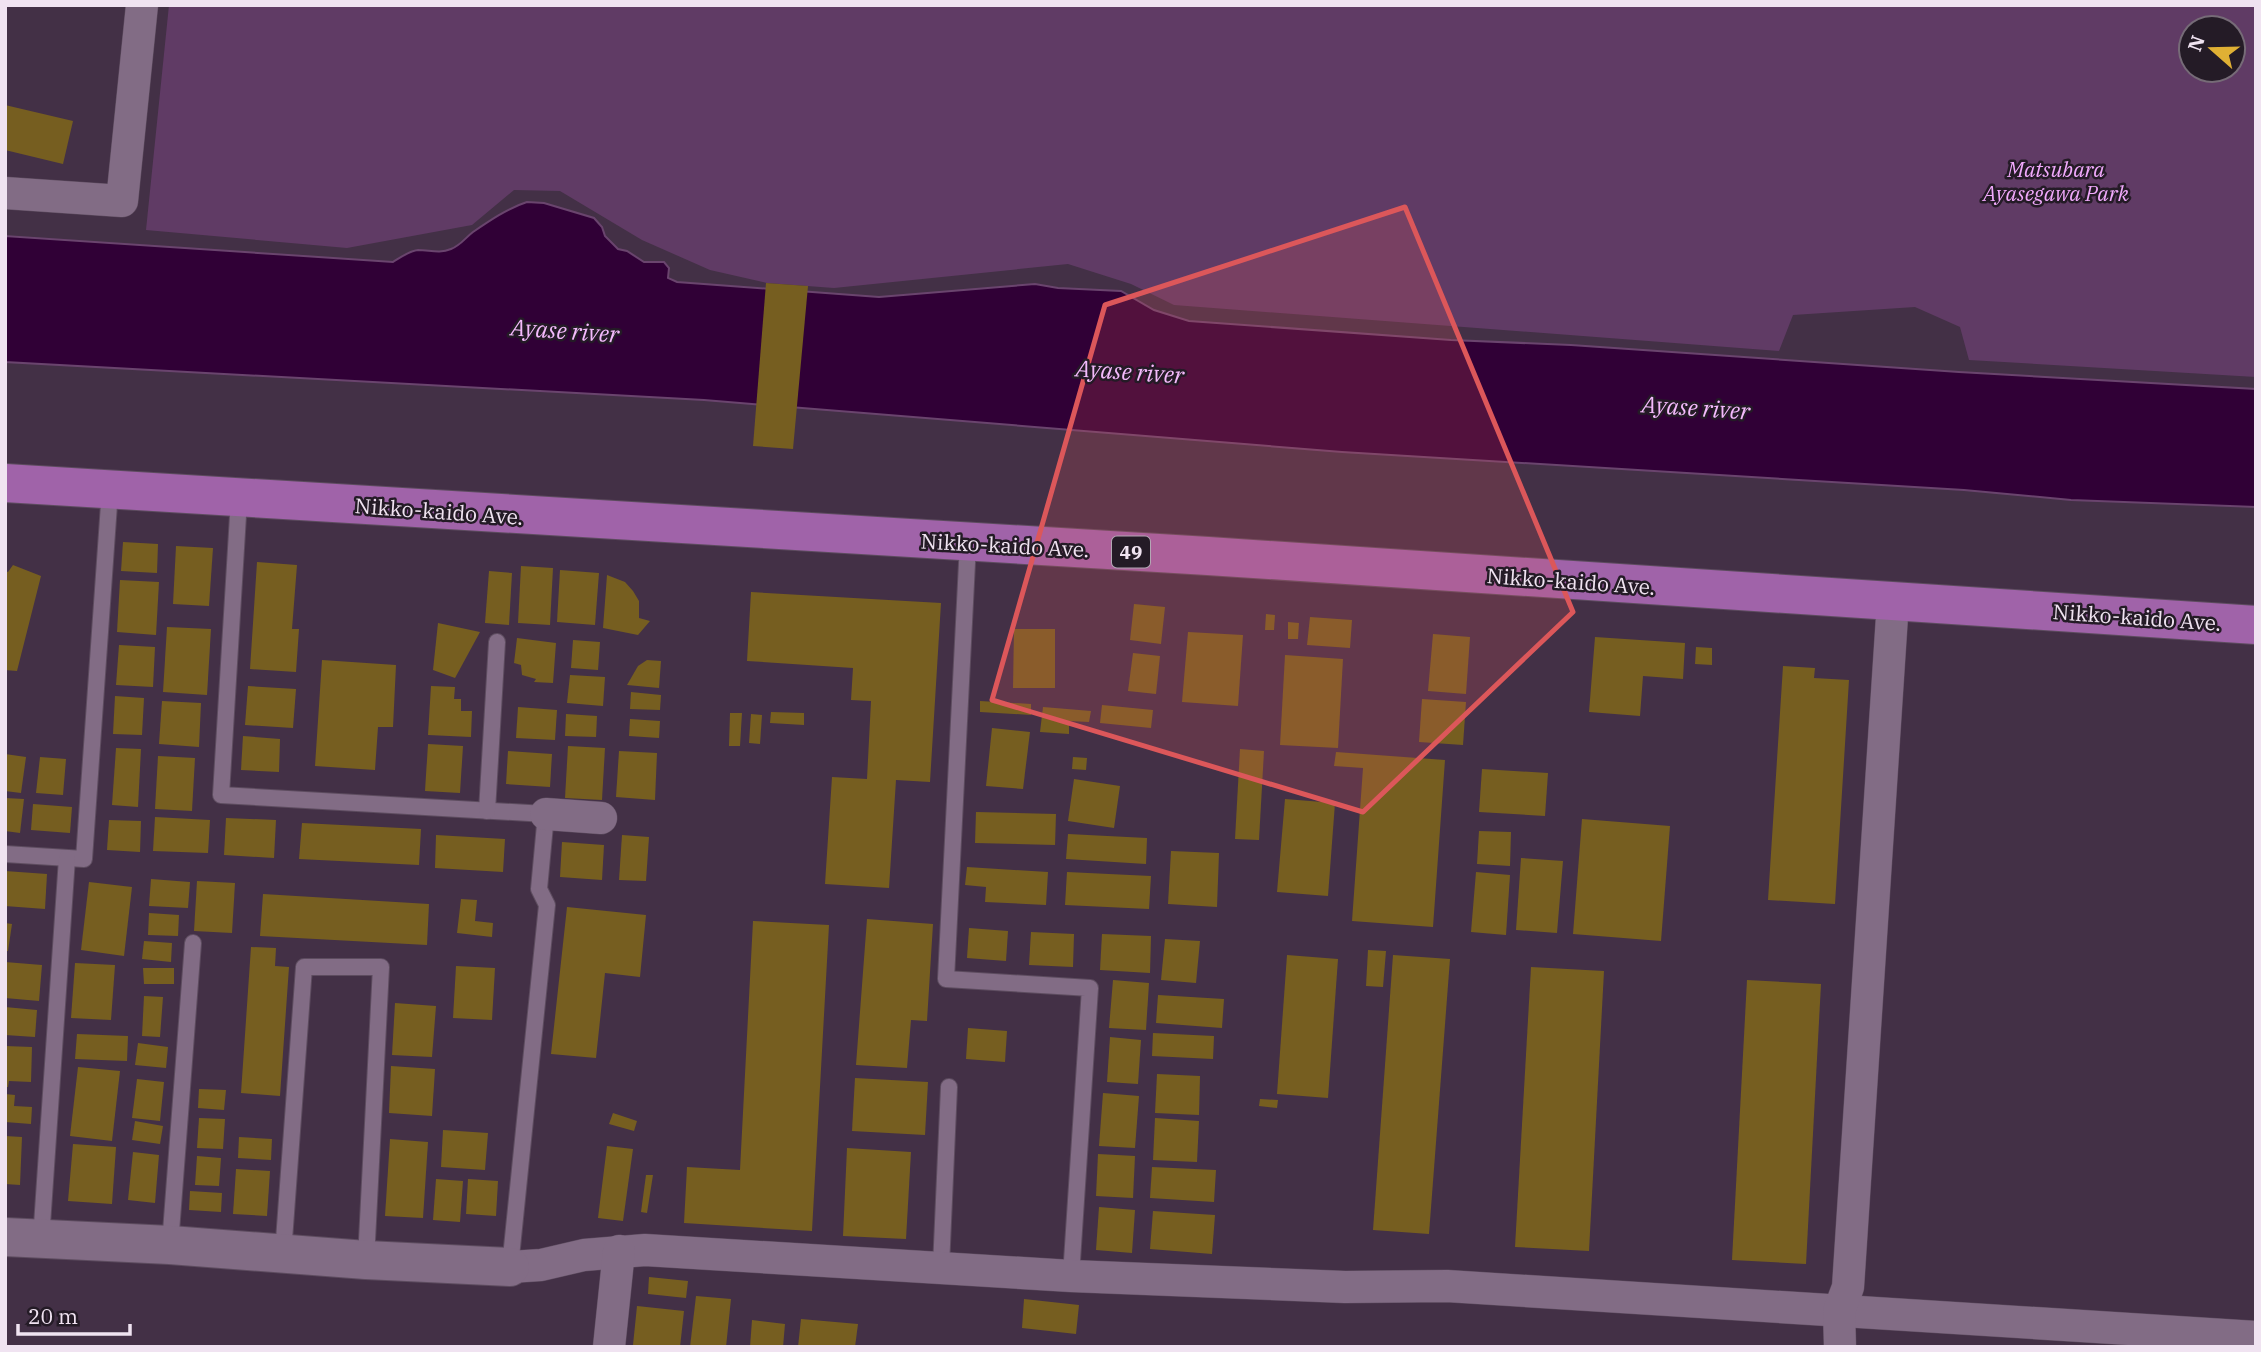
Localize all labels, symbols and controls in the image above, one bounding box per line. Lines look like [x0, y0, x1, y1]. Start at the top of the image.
north arrow [2177, 14, 2247, 84]
text: N [2182, 32, 2210, 54]
park label: Matsubara Ayasegawa Park [1981, 155, 2130, 207]
water label: Ayase river [508, 311, 621, 349]
water label: Ayase river [1073, 352, 1186, 390]
water label: Ayase river [1639, 388, 1752, 426]
street label: Nikko-kaido Ave. [354, 491, 524, 531]
street label: Nikko-kaido Ave. [920, 527, 1090, 563]
road number: 49 [1112, 537, 1150, 568]
street label: Nikko-kaido Ave. [1486, 561, 1656, 601]
street label: Nikko-kaido Ave. [2052, 597, 2222, 637]
scale bar [18, 1292, 130, 1336]
text: 20 m [28, 1302, 78, 1330]

